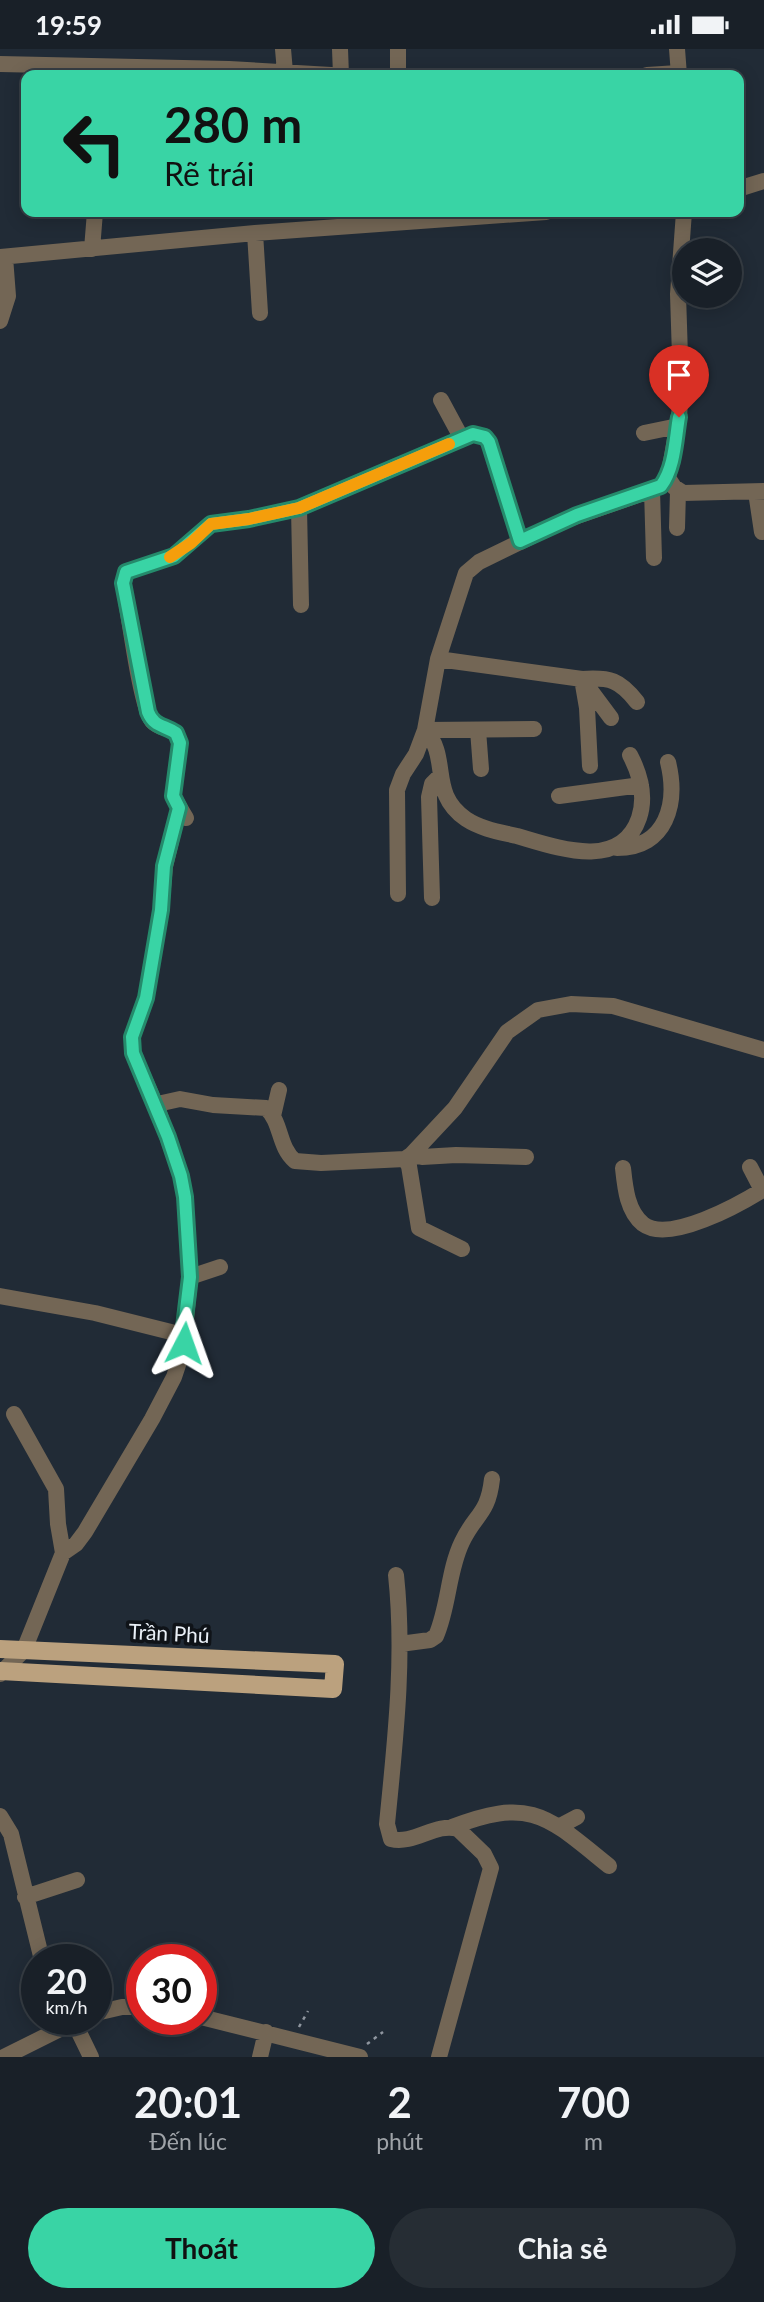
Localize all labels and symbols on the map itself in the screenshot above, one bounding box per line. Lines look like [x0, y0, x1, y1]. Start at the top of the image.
pin [649, 345, 709, 417]
position arrow [147, 1306, 221, 1380]
street label: Trần Phú [128, 1618, 210, 1647]
speed limit sign: 30 [126, 1944, 217, 2035]

